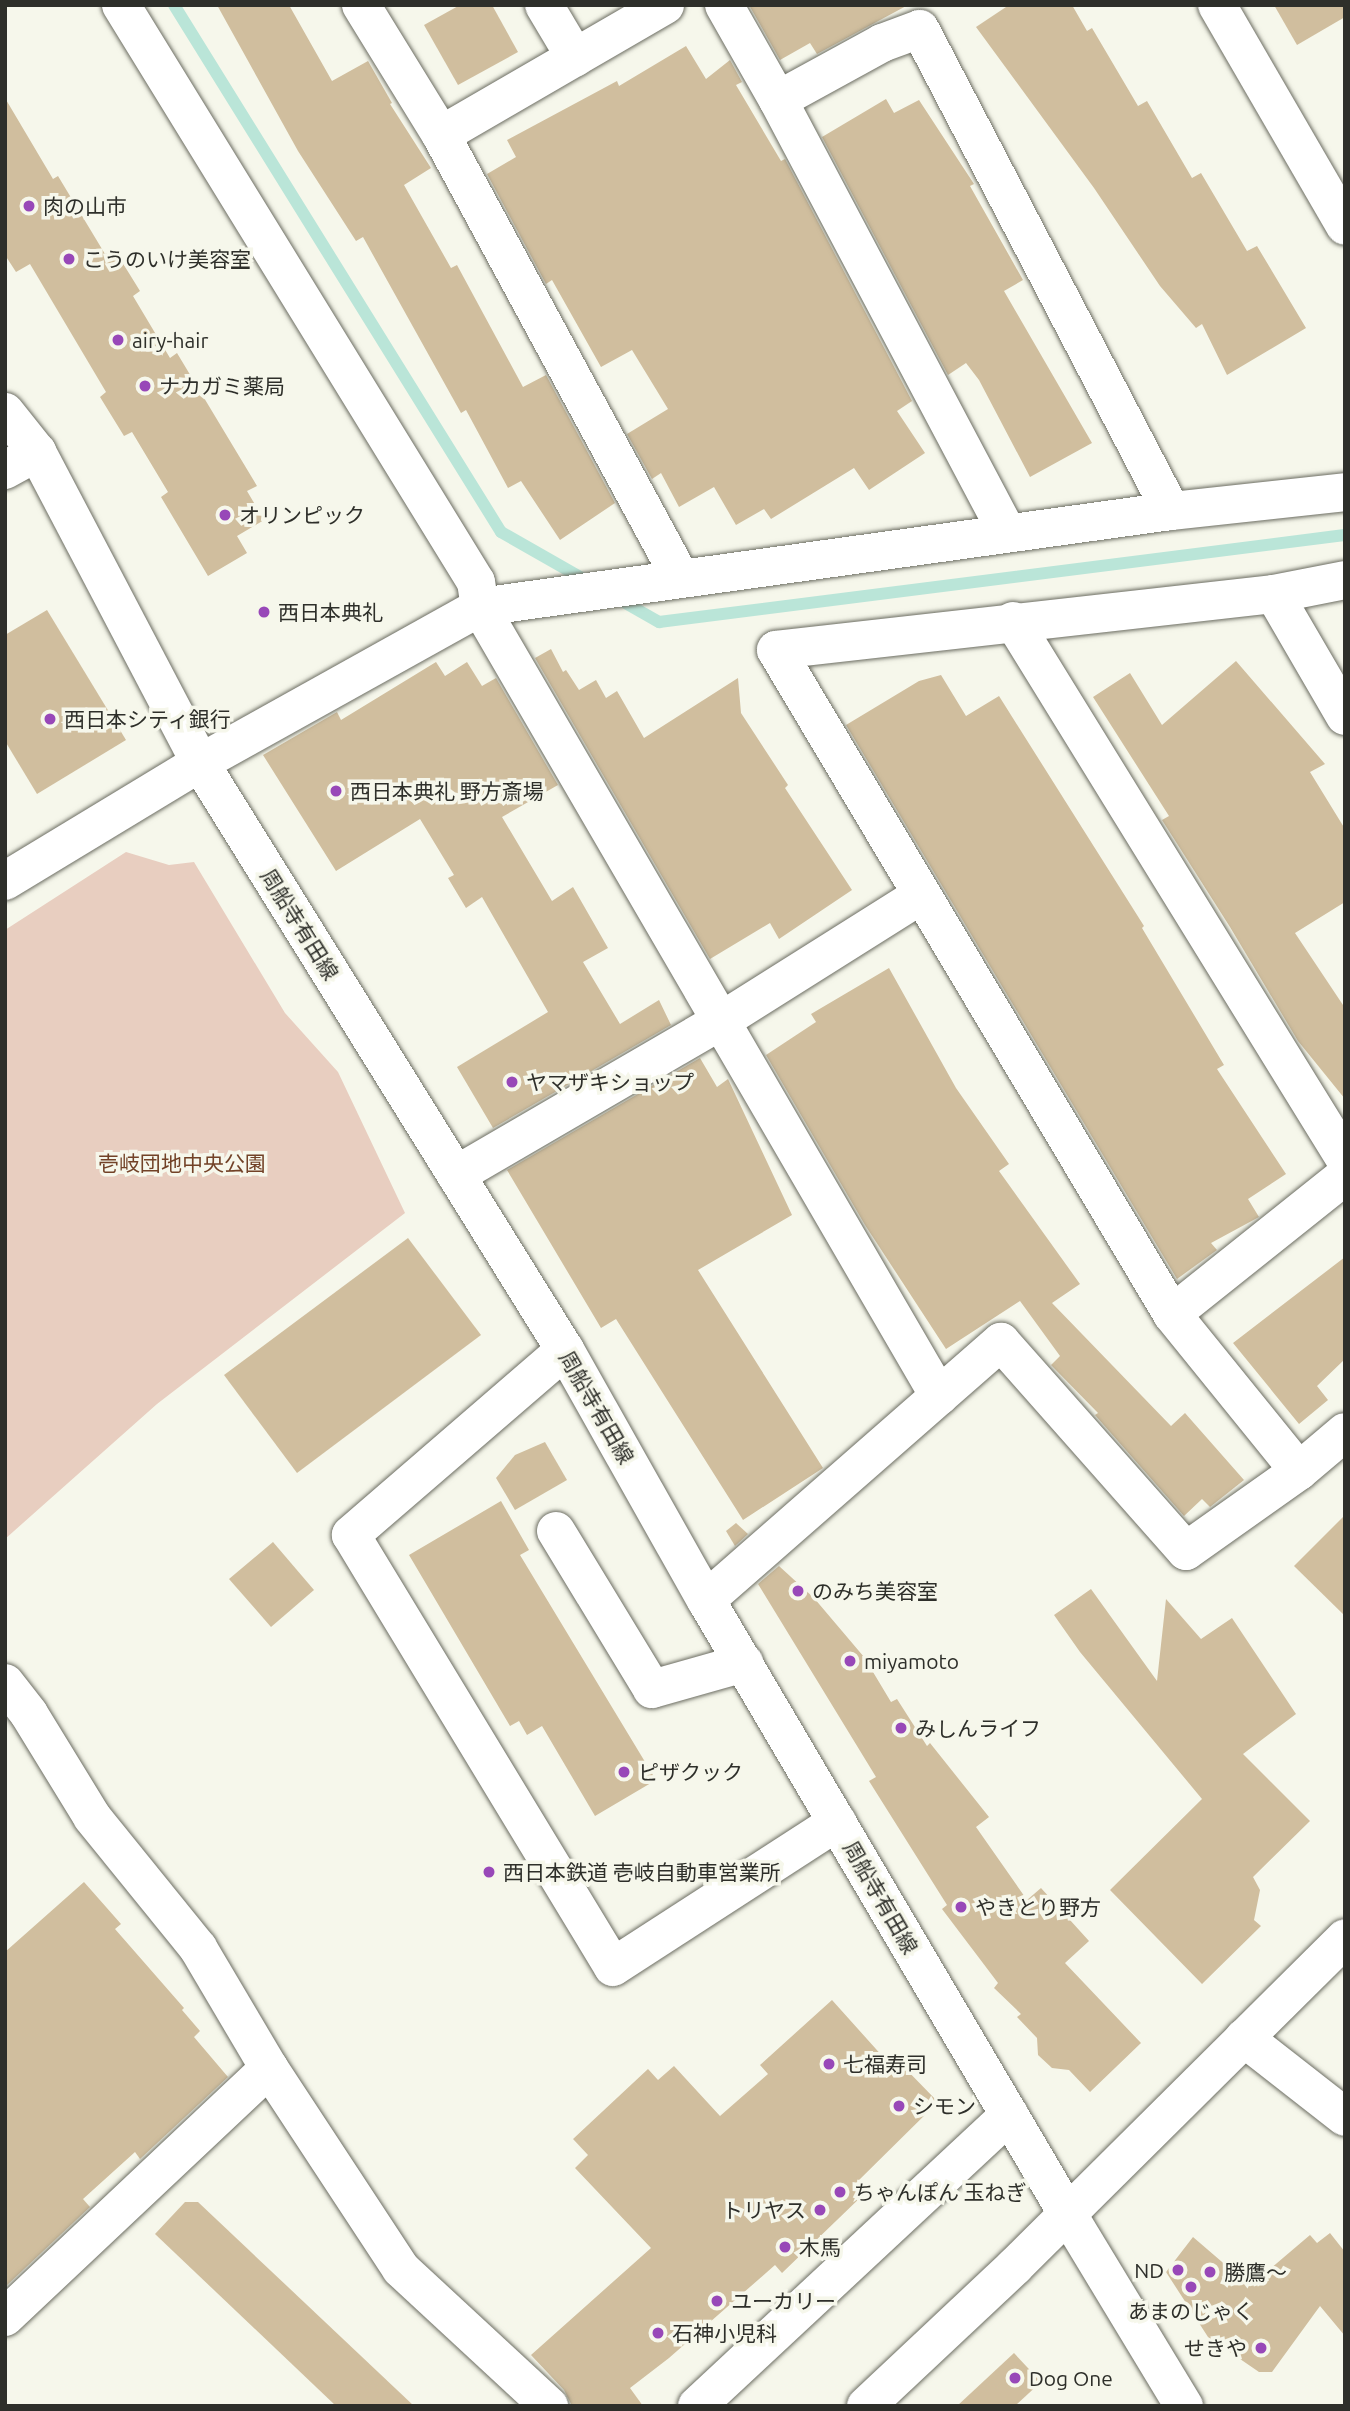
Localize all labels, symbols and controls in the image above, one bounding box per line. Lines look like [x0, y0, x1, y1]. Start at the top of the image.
place label: 肉の山市 [43, 193, 127, 219]
marker: 肉の山市 [21, 198, 37, 214]
place label: こうのいけ美容室 [83, 246, 251, 272]
marker: こうのいけ美容室 [61, 251, 77, 267]
place label: airy-hair [132, 327, 208, 353]
marker: airy-hair [110, 332, 126, 348]
place label: ナカガミ薬局 [159, 373, 285, 399]
marker: ナカガミ薬局 [137, 378, 153, 394]
place label: オリンピック [239, 502, 365, 528]
marker: オリンピック [217, 507, 233, 523]
place label: 西日本典礼 [278, 599, 383, 625]
marker: 西日本典礼 [256, 604, 272, 620]
place label: 西日本シティ銀行 [64, 706, 232, 732]
marker: 西日本シティ銀行 [42, 711, 58, 727]
place label: 西日本典礼 野方斎場 [350, 778, 544, 804]
marker: 西日本典礼 野方斎場 [328, 783, 344, 799]
street label: 周船寺有田線 [256, 864, 344, 984]
place label: ヤマザキショップ [526, 1069, 694, 1095]
marker: ヤマザキショップ [504, 1074, 520, 1090]
park label: 壱岐団地中央公園 [98, 1150, 266, 1176]
street label: 周船寺有田線 [555, 1346, 639, 1468]
place label: のみち美容室 [812, 1578, 938, 1604]
marker: のみち美容室 [790, 1583, 806, 1599]
place label: miyamoto [864, 1648, 959, 1674]
marker: miyamoto [842, 1653, 858, 1669]
place label: みしんライフ [915, 1715, 1041, 1741]
marker: みしんライフ [893, 1720, 909, 1736]
place label: ピザクック [638, 1759, 743, 1785]
marker: ピザクック [616, 1764, 632, 1780]
street label: 周船寺有田線 [839, 1836, 923, 1958]
place label: 西日本鉄道 壱岐自動車営業所 [503, 1859, 781, 1885]
marker: 西日本鉄道 壱岐自動車営業所 [481, 1864, 497, 1880]
place label: やきとり野方 [975, 1894, 1101, 1920]
marker: やきとり野方 [953, 1899, 969, 1915]
place label: 七福寿司 [843, 2051, 927, 2077]
marker: 七福寿司 [821, 2056, 837, 2072]
place label: シモン [913, 2093, 976, 2119]
marker: シモン [891, 2098, 907, 2114]
place label: ちゃんぽん 玉ねぎ [854, 2179, 1027, 2205]
marker: ちゃんぽん 玉ねぎ [832, 2184, 848, 2200]
place label: トリヤス [722, 2197, 806, 2223]
marker: トリヤス [812, 2202, 828, 2218]
place label: 木馬 [799, 2234, 841, 2260]
marker: 木馬 [777, 2239, 793, 2255]
place label: ND [1134, 2257, 1164, 2283]
place label: 勝鷹～ [1224, 2259, 1287, 2285]
marker: ND [1170, 2262, 1186, 2278]
marker: 勝鷹～ [1202, 2264, 1218, 2280]
marker: あまのじゃく [1183, 2279, 1199, 2295]
place label: ユーカリー [731, 2288, 836, 2314]
marker: ユーカリー [709, 2293, 725, 2309]
place label: あまのじゃく [1128, 2298, 1254, 2324]
place label: 石神小児科 [672, 2320, 777, 2346]
marker: 石神小児科 [650, 2325, 666, 2341]
place label: せきや [1184, 2335, 1247, 2361]
marker: せきや [1253, 2340, 1269, 2356]
place label: Dog One [1029, 2365, 1113, 2391]
marker: Dog One [1007, 2370, 1023, 2386]

